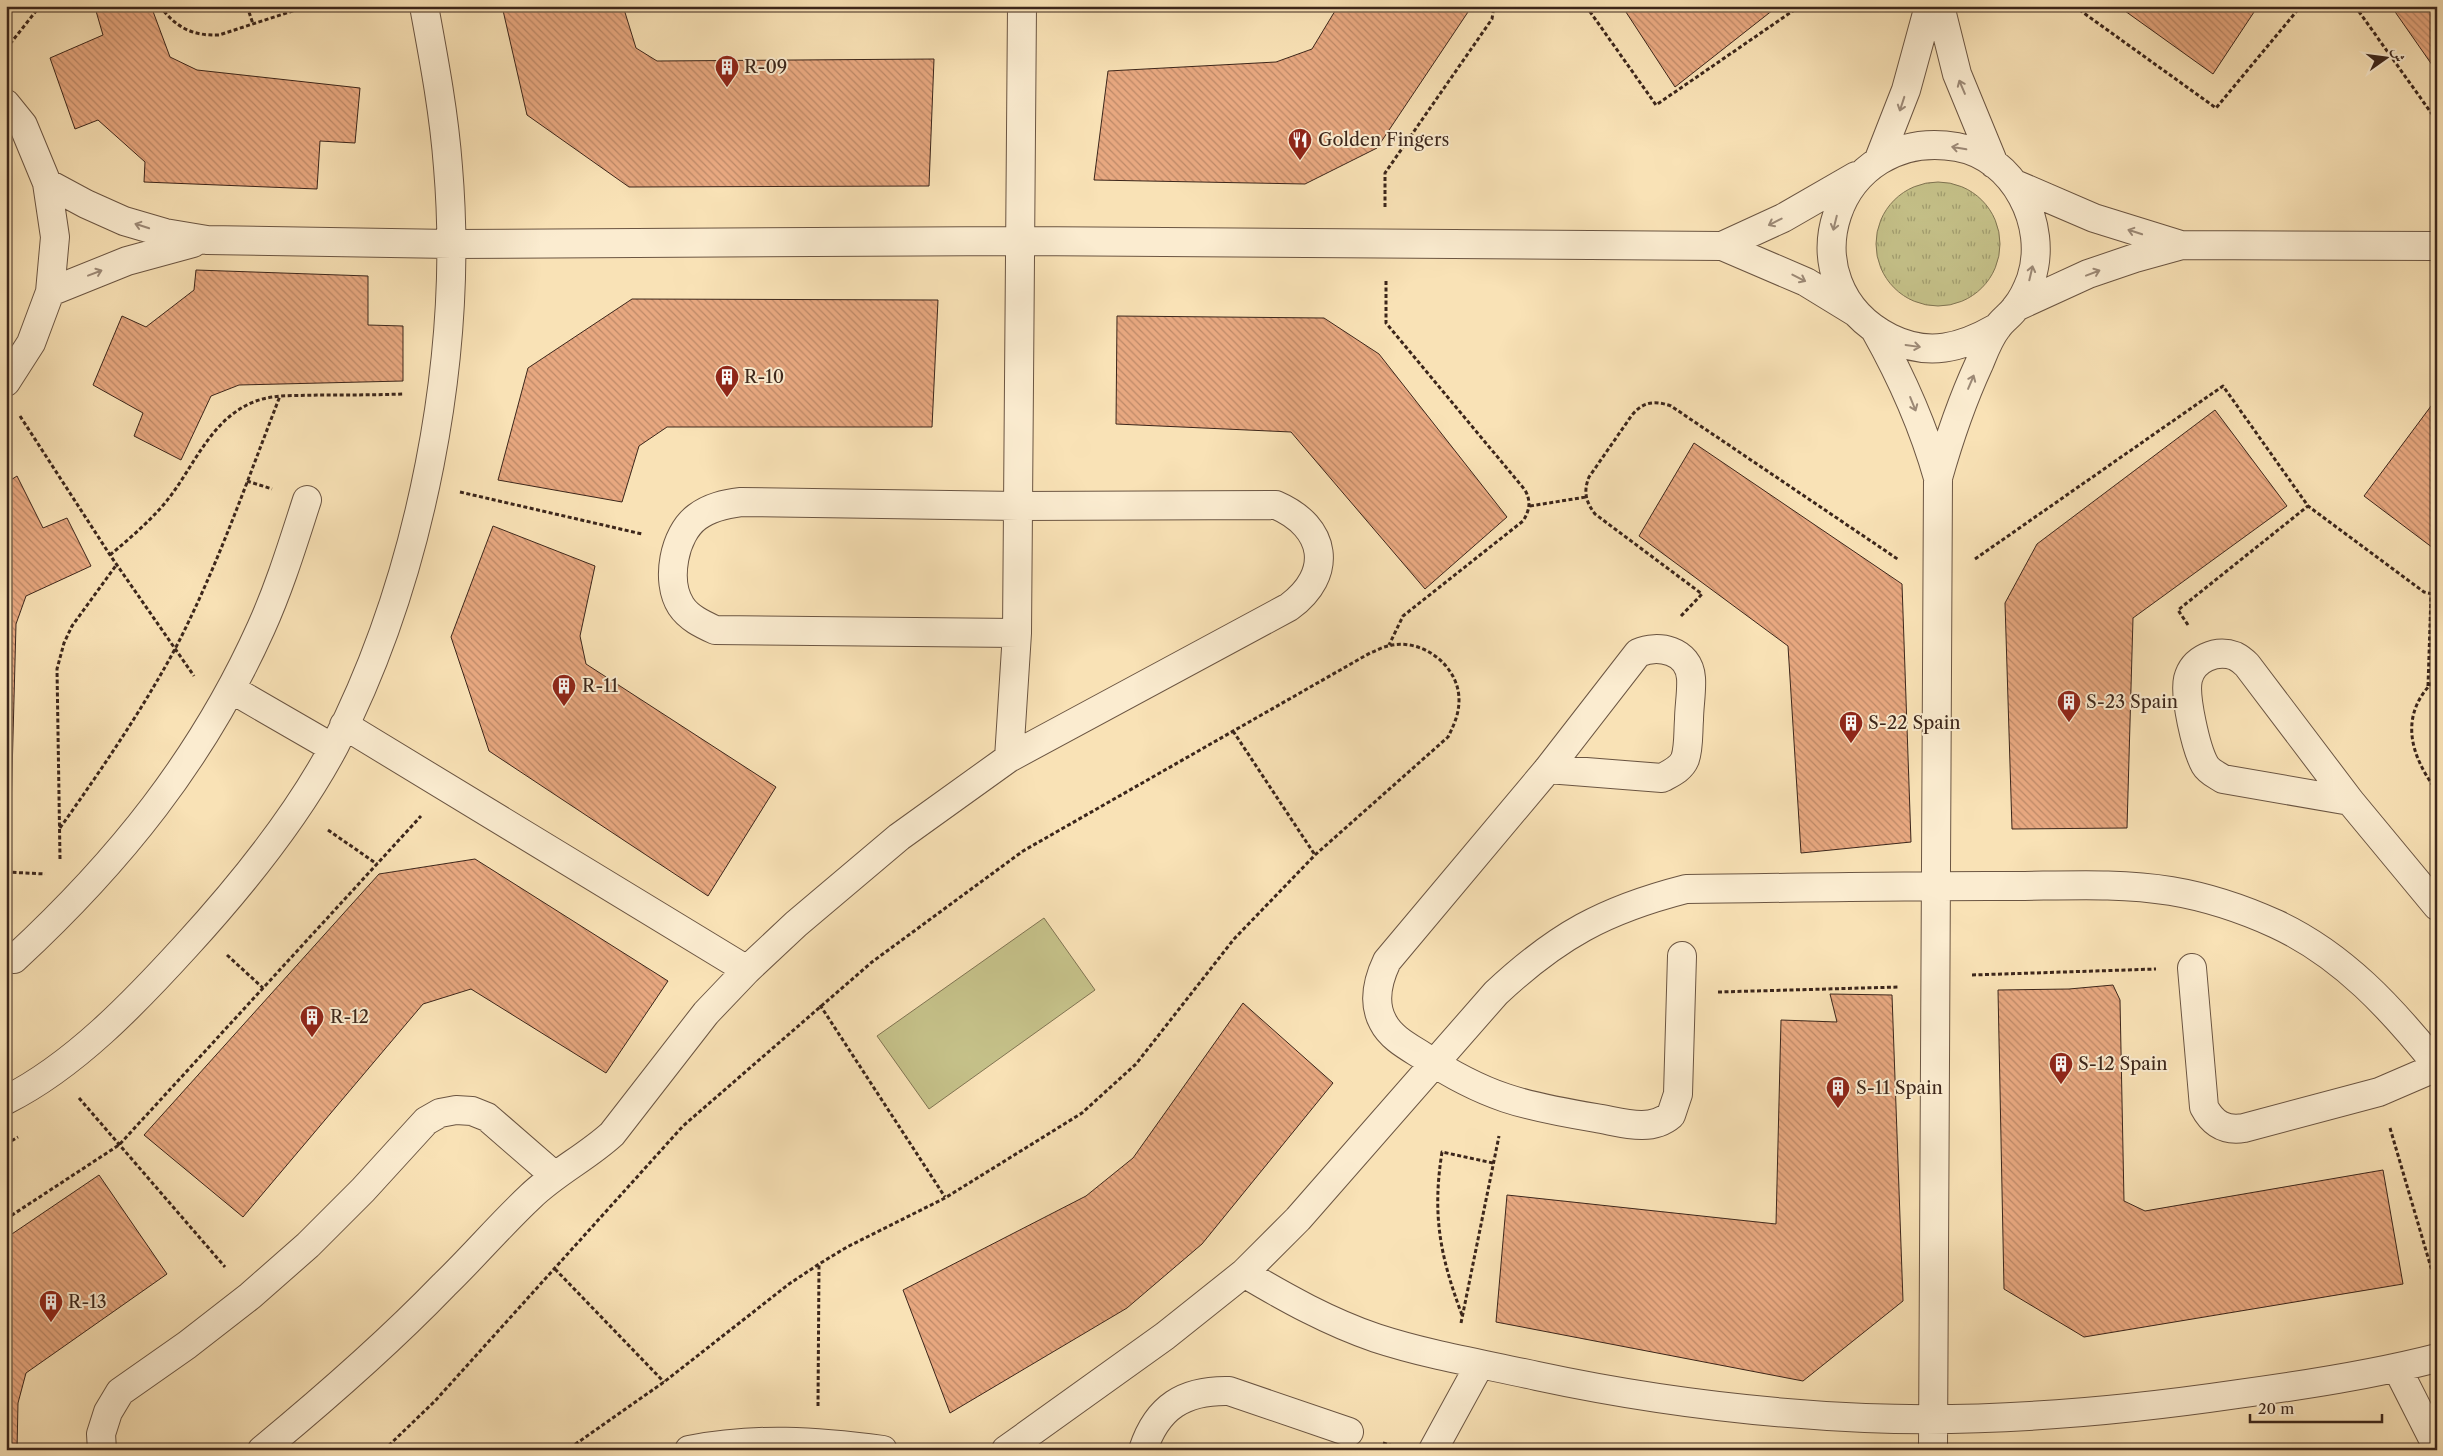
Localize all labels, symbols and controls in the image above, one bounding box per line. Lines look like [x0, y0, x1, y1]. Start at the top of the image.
north arrow [2360, 32, 2410, 82]
text: ش [2388, 46, 2409, 64]
building icon: R-09 [714, 54, 740, 88]
place label: R-09 [744, 56, 787, 78]
one-way arrow [1957, 79, 1966, 95]
one-way arrow [1896, 95, 1906, 111]
restaurant icon: Golden Fingers [1287, 127, 1313, 161]
place label: Golden Fingers [1318, 129, 1449, 151]
one-way arrow [1951, 142, 1967, 152]
one-way arrow [1830, 215, 1839, 231]
one-way arrow [1768, 217, 1783, 227]
one-way arrow [134, 221, 150, 231]
one-way arrow [2128, 226, 2144, 236]
one-way arrow [2027, 266, 2036, 282]
one-way arrow [86, 268, 102, 277]
one-way arrow [2084, 268, 2100, 277]
one-way arrow [1791, 274, 1806, 284]
one-way arrow [1904, 341, 1920, 351]
building icon: R-10 [714, 364, 740, 398]
place label: R-10 [744, 366, 784, 388]
one-way arrow [1967, 375, 1977, 390]
one-way arrow [1909, 396, 1919, 411]
building icon: R-11 [551, 673, 577, 707]
place label: R-11 [582, 675, 619, 697]
building icon: S-23 Spain [2056, 689, 2082, 723]
place label: S-23 Spain [2086, 691, 2178, 713]
building icon: S-22 Spain [1838, 710, 1864, 744]
place label: S-22 Spain [1868, 712, 1961, 734]
building icon: R-12 [299, 1004, 325, 1038]
place label: R-12 [330, 1006, 369, 1028]
building icon: S-12 Spain [2048, 1051, 2074, 1085]
place label: S-12 Spain [2078, 1053, 2168, 1075]
building icon: S-11 Spain [1825, 1075, 1851, 1109]
place label: S-11 Spain [1856, 1077, 1943, 1099]
building icon: R-13 [38, 1289, 64, 1323]
place label: R-13 [68, 1291, 107, 1313]
scale bar [2250, 1391, 2383, 1423]
text: 20 m [2258, 1399, 2294, 1418]

